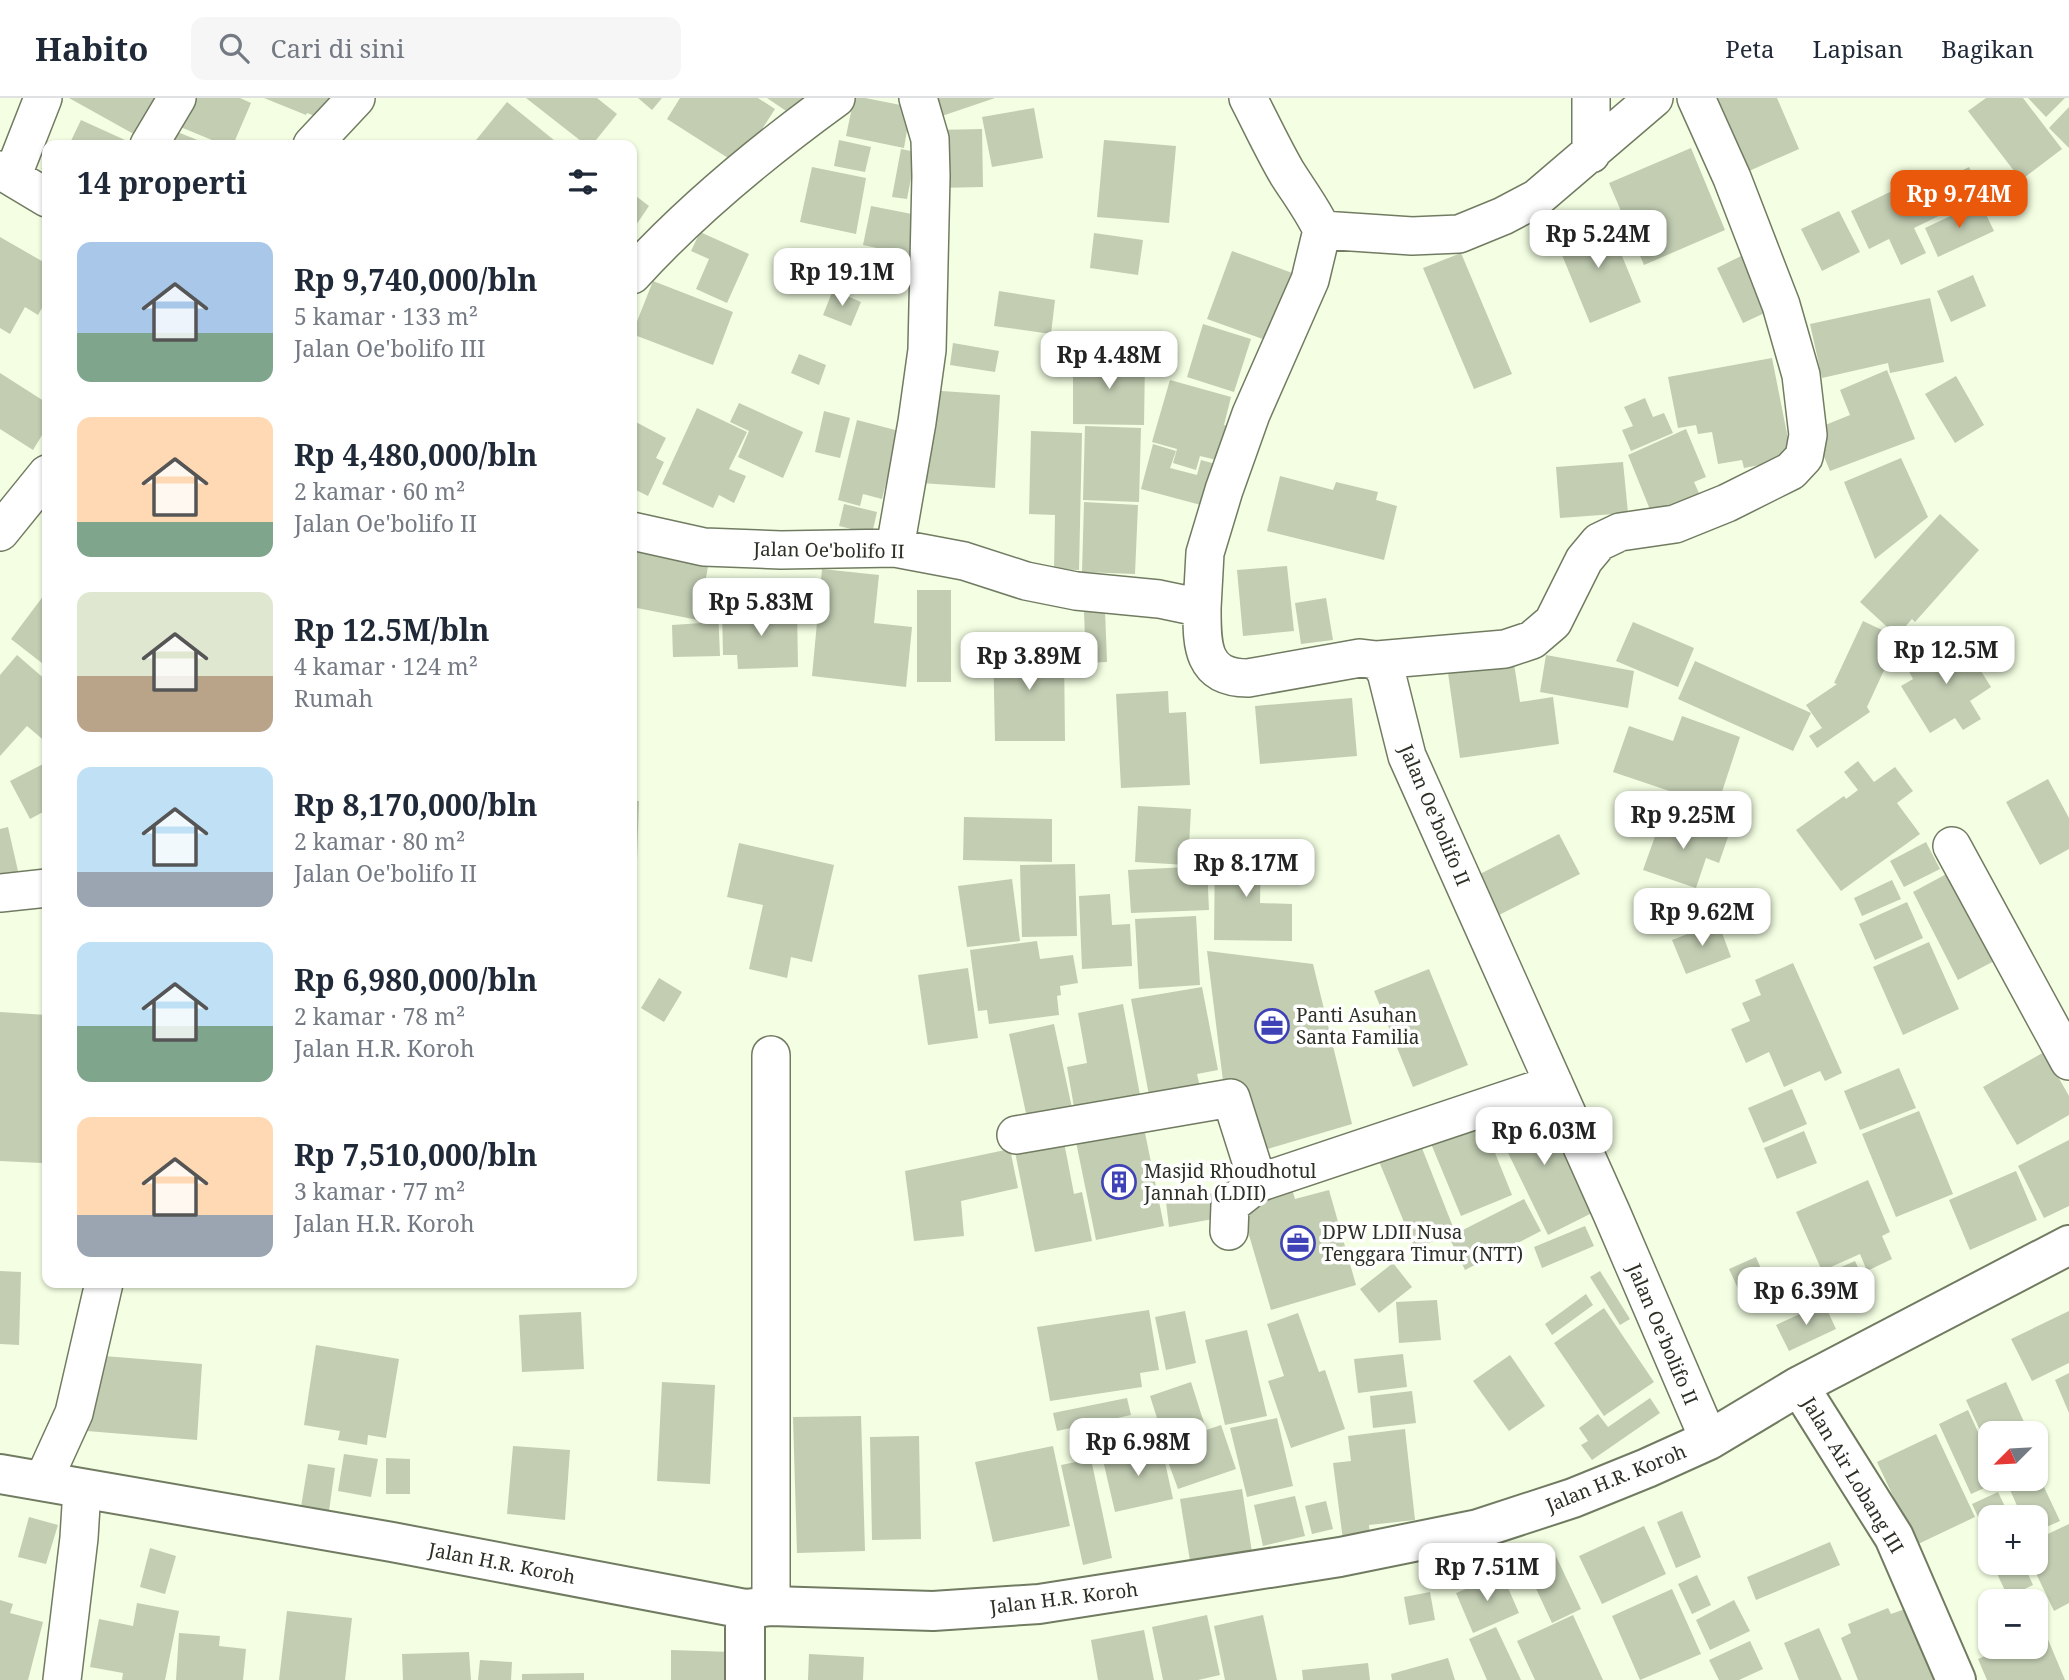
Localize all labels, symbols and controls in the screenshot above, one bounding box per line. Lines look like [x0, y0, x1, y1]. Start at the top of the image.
search box [191, 17, 681, 80]
text: Habito [35, 26, 149, 71]
icon: search [215, 29, 253, 67]
text: Cari di sini [271, 30, 405, 66]
text: Peta [1725, 32, 1774, 65]
text: Lapisan [1812, 32, 1903, 65]
text: Bagikan [1941, 32, 2034, 65]
text: 14 properti [77, 162, 247, 203]
icon: filters [564, 163, 602, 201]
pin: Rp 9.74M [1887, 170, 2031, 230]
text: Rp 9.74M [1907, 177, 2011, 209]
pin: Rp 5.24M [1526, 211, 1670, 270]
text: Rp 5.24M [1546, 217, 1650, 249]
pin: Rp 19.1M [770, 248, 914, 308]
text: Rp 19.1M [790, 255, 894, 287]
text: Rp 9,740,000/bln [294, 259, 537, 300]
icon: home [133, 270, 217, 354]
text: 5 kamar · 133 m² [294, 300, 478, 332]
pin: Rp 4.48M [1037, 331, 1181, 391]
text: Jalan Oe'bolifo III [294, 332, 485, 364]
text: Rp 4.48M [1057, 338, 1161, 370]
text: Rp 4,480,000/bln [294, 434, 537, 475]
icon: home [133, 445, 217, 529]
text: 2 kamar · 60 m² [294, 475, 465, 507]
text: Jalan Oe'bolifo II [294, 507, 477, 539]
street label: Jalan Oe'bolifo II [752, 536, 905, 564]
pin: Rp 5.83M [689, 578, 833, 638]
text: Rp 5.83M [709, 585, 813, 617]
text: Rp 12.5M/bln [294, 609, 489, 650]
icon: home [133, 620, 217, 704]
pin: Rp 12.5M [1874, 626, 2018, 686]
pin: Rp 3.89M [957, 632, 1101, 692]
text: Rp 12.5M [1894, 633, 1998, 665]
text: Rp 3.89M [977, 639, 1081, 671]
text: 4 kamar · 124 m² [294, 650, 478, 682]
text: Rumah [294, 682, 373, 714]
street label: Jalan Oe'bolifo II [1393, 739, 1477, 890]
text: Rp 8,170,000/bln [294, 784, 537, 825]
pin: Rp 9.25M [1611, 792, 1755, 851]
icon: home [133, 795, 217, 879]
text: Rp 9.25M [1631, 798, 1735, 830]
text: 2 kamar · 80 m² [294, 825, 465, 857]
pin: Rp 8.17M [1174, 840, 1318, 899]
text: Rp 8.17M [1194, 846, 1298, 878]
text: Jalan Oe'bolifo II [294, 857, 477, 889]
pin: Rp 9.62M [1630, 888, 1774, 948]
text: Rp 9.62M [1650, 895, 1754, 927]
text: Rp 6,980,000/bln [294, 959, 537, 1000]
icon: home [133, 970, 217, 1054]
text: 2 kamar · 78 m² [294, 1000, 465, 1032]
place label: Panti Asuhan Santa Familia [1296, 1002, 1419, 1050]
office icon: Panti Asuhan Santa Familia [1253, 1007, 1291, 1045]
text: Jalan H.R. Koroh [294, 1032, 474, 1064]
pin: Rp 6.03M [1472, 1108, 1616, 1167]
text: Rp 6.03M [1492, 1114, 1596, 1146]
text: Rp 7,510,000/bln [294, 1134, 537, 1175]
icon: home [133, 1145, 217, 1229]
place label: Masjid Rhoudhotul Jannah (LDII) [1143, 1158, 1316, 1206]
building icon: Masjid Rhoudhotul Jannah (LDII) [1100, 1163, 1138, 1201]
text: 3 kamar · 77 m² [294, 1175, 465, 1207]
text: Jalan H.R. Koroh [294, 1207, 474, 1239]
place label: DPW LDII Nusa Tenggara Timur (NTT) [1322, 1219, 1523, 1267]
office icon: DPW LDII Nusa Tenggara Timur (NTT) [1279, 1224, 1317, 1262]
street label: Jalan Oe'bolifo II [1621, 1258, 1705, 1409]
pin: Rp 6.39M [1734, 1268, 1878, 1327]
text: Rp 6.39M [1754, 1274, 1858, 1306]
street label: Jalan Air Lobang III [1795, 1391, 1910, 1558]
pin: Rp 6.98M [1066, 1418, 1210, 1478]
north arrow [1978, 1421, 2048, 1491]
map controls [1978, 1421, 2048, 1659]
text: Rp 6.98M [1086, 1425, 1190, 1457]
street label: Jalan H.R. Koroh [1541, 1438, 1690, 1518]
button: + [1978, 1505, 2048, 1575]
street label: Jalan H.R. Koroh [425, 1536, 578, 1590]
pin: Rp 7.51M [1415, 1544, 1559, 1603]
text: Rp 7.51M [1435, 1550, 1539, 1582]
street label: Jalan H.R. Koroh [987, 1576, 1140, 1620]
button: − [1978, 1589, 2048, 1659]

